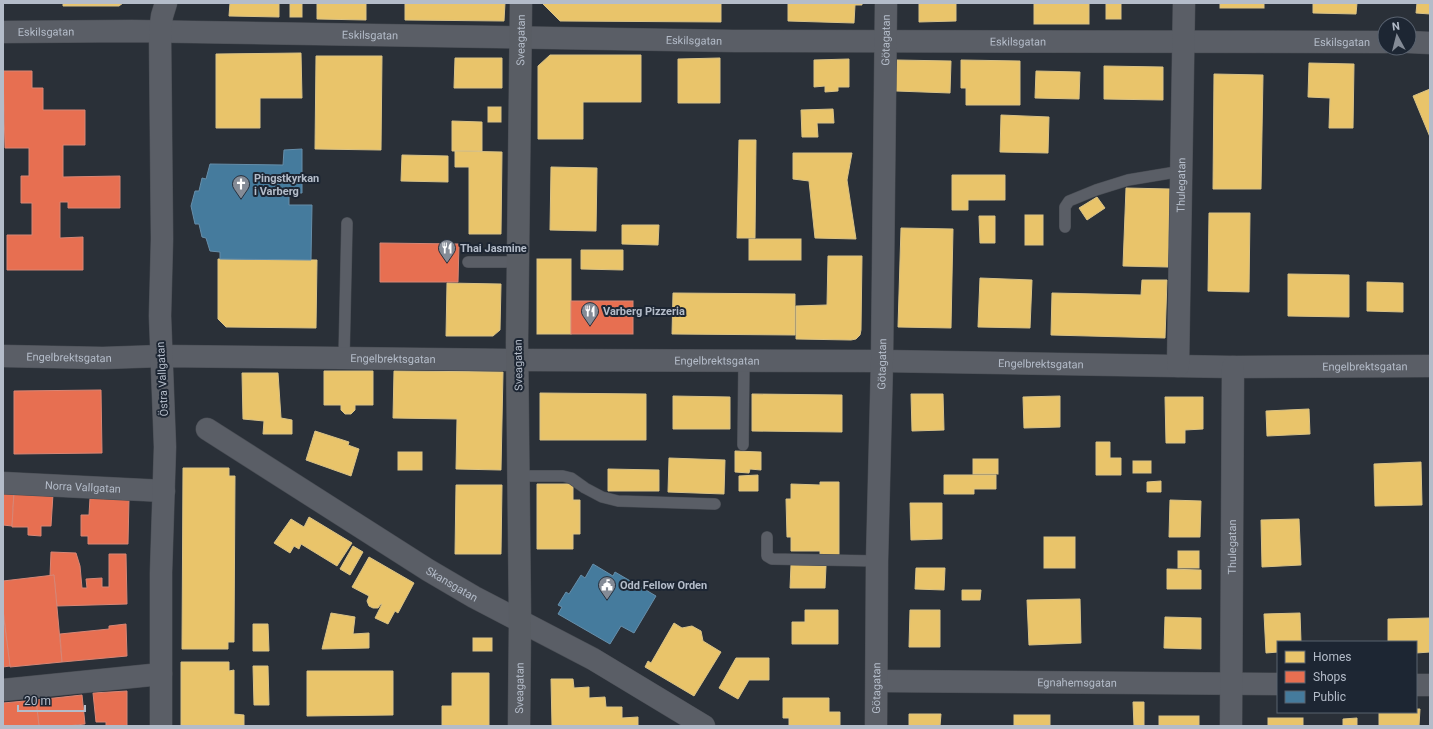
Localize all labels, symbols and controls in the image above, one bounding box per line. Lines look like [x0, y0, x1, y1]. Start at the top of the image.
street label: Sveagatan [514, 14, 528, 66]
street label: Götagatan [879, 14, 893, 66]
north arrow [1377, 16, 1417, 56]
text: N [1391, 20, 1401, 33]
street label: Eskilsgatan [18, 25, 74, 39]
street label: Eskilsgatan [342, 28, 398, 42]
street label: Eskilsgatan [666, 34, 722, 48]
street label: Eskilsgatan [990, 35, 1046, 48]
street label: Eskilsgatan [1314, 36, 1370, 49]
street label: Thulegatan [1175, 157, 1188, 213]
place label: Pingstkyrkan i Varberg [254, 172, 319, 198]
church icon: Pingstkyrkan i Varberg [231, 174, 251, 199]
restaurant icon: Thai Jasmine [437, 238, 457, 263]
place label: Thai Jasmine [460, 242, 527, 255]
restaurant icon: Varberg Pizzeria [580, 301, 600, 326]
place label: Varberg Pizzeria [603, 305, 685, 318]
street label: Götagatan [875, 338, 889, 390]
street label: Sveagatan [512, 339, 525, 391]
street label: Östra Vallgatan [154, 341, 171, 417]
street label: Engelbrektsgatan [26, 350, 112, 365]
street label: Engelbrektsgatan [350, 352, 436, 366]
street label: Engelbrektsgatan [674, 354, 760, 368]
street label: Engelbrektsgatan [998, 357, 1084, 371]
street label: Engelbrektsgatan [1322, 360, 1408, 374]
street label: Norra Vallgatan [45, 479, 121, 496]
street label: Thulegatan [1226, 519, 1239, 575]
street label: Skansgatan [424, 564, 480, 605]
public building icon: Odd Fellow Orden [597, 575, 617, 600]
place label: Odd Fellow Orden [620, 579, 707, 592]
legend [1277, 641, 1417, 713]
text: Homes [1313, 650, 1351, 664]
street label: Sveagatan [513, 662, 527, 714]
street label: Götagatan [870, 662, 883, 714]
text: Shops [1313, 670, 1347, 684]
street label: Egnahemsgatan [1037, 676, 1117, 690]
scale bar [18, 687, 85, 713]
text: Public [1313, 690, 1346, 704]
text: 20 m [24, 694, 51, 708]

